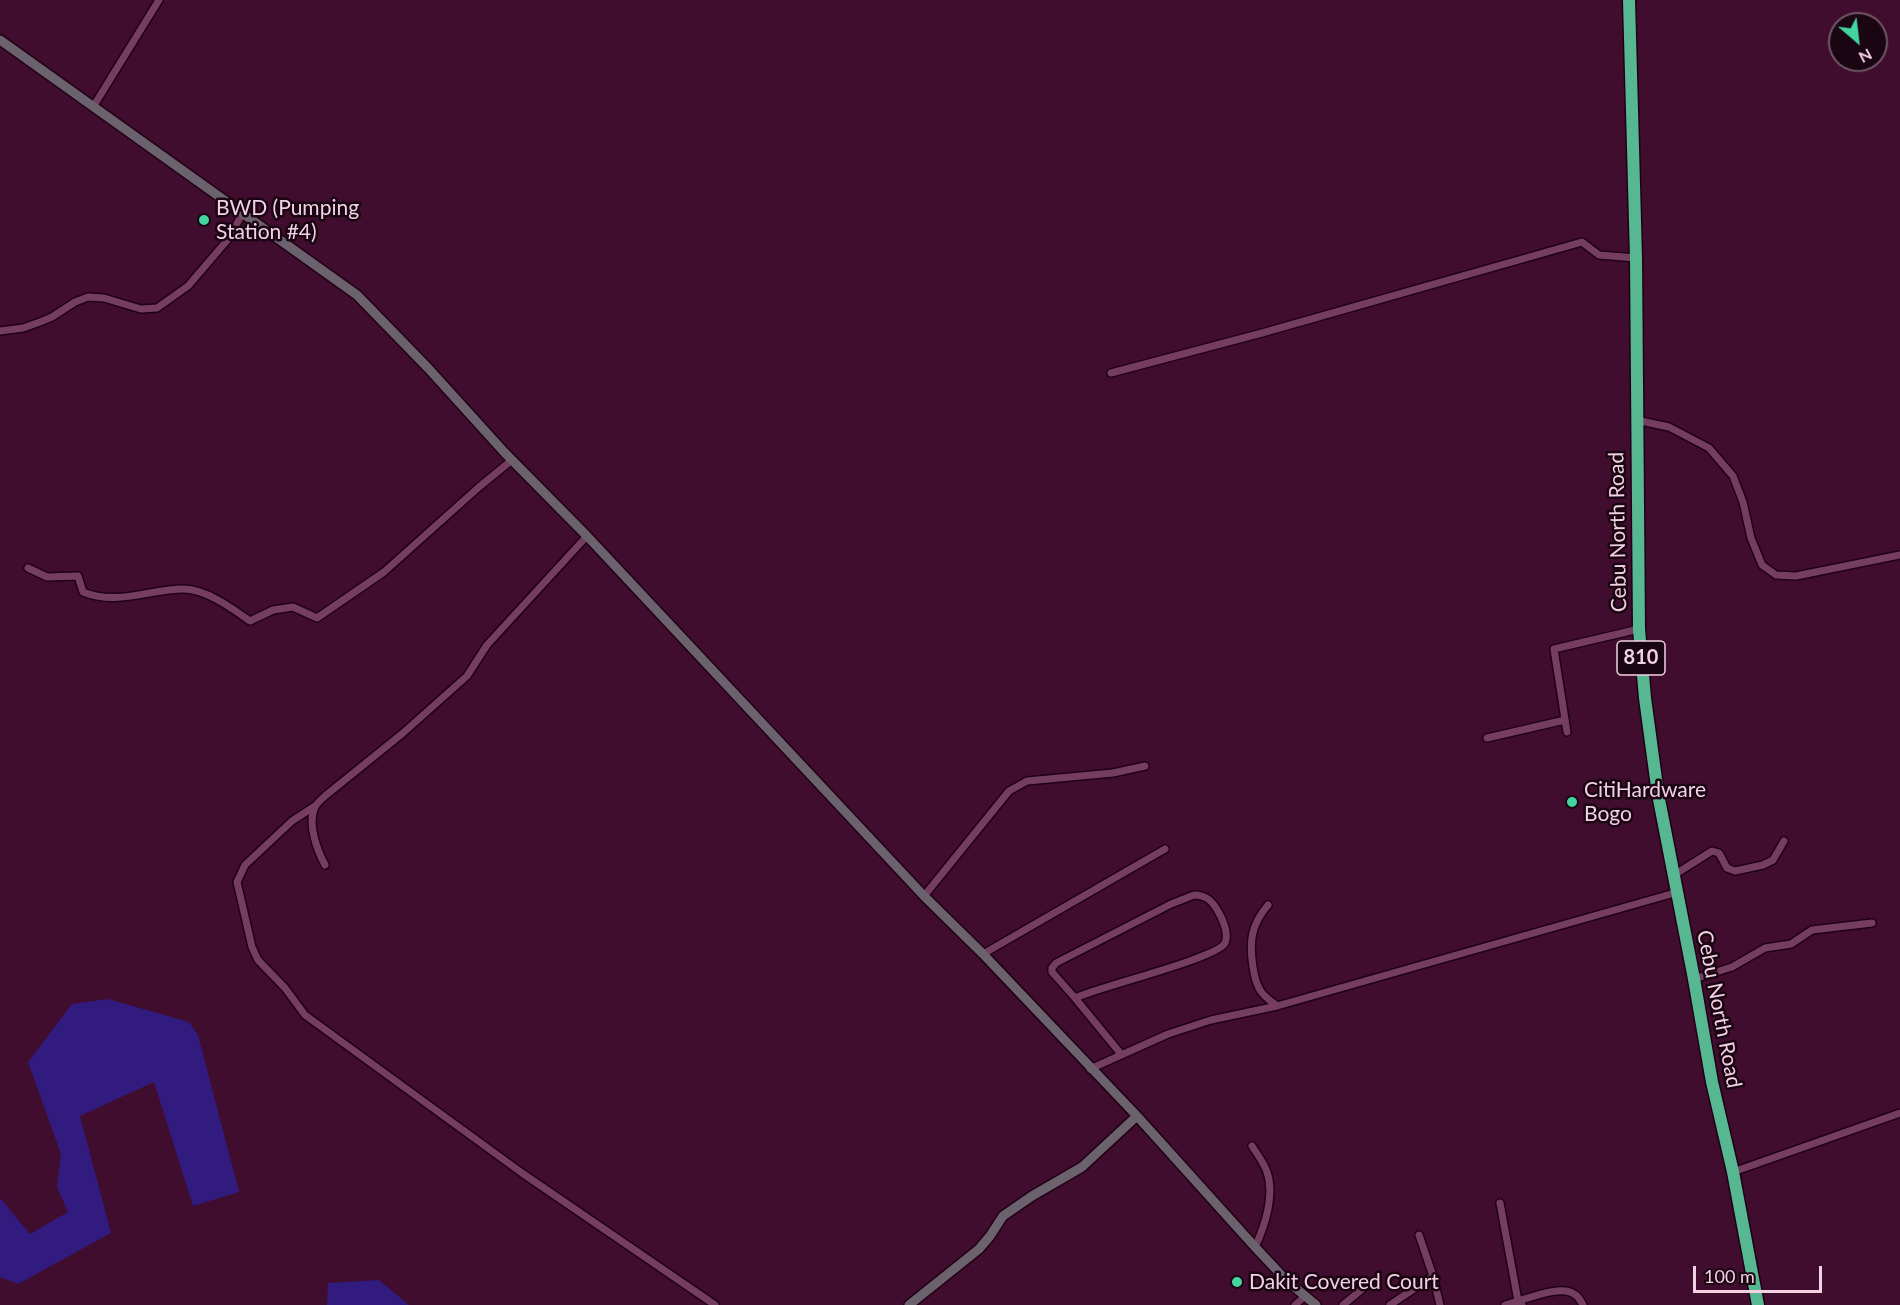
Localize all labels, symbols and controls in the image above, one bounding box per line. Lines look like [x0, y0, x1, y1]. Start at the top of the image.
north arrow [1828, 12, 1888, 72]
text: N [1856, 45, 1876, 68]
place label: BWD (Pumping Station #4) [216, 195, 359, 245]
marker: BWD (Pumping Station #4) [197, 213, 211, 227]
street label: Cebu North Road [1604, 452, 1632, 612]
road number: 810 [1617, 641, 1665, 675]
place label: CitiHardware Bogo [1584, 777, 1706, 827]
marker: CitiHardware Bogo [1565, 795, 1579, 809]
street label: Cebu North Road [1691, 928, 1747, 1090]
scale bar [1696, 1254, 1825, 1292]
text: 100 m [1704, 1265, 1755, 1287]
place label: Dakit Covered Court [1249, 1269, 1439, 1295]
marker: Dakit Covered Court [1230, 1275, 1244, 1289]

